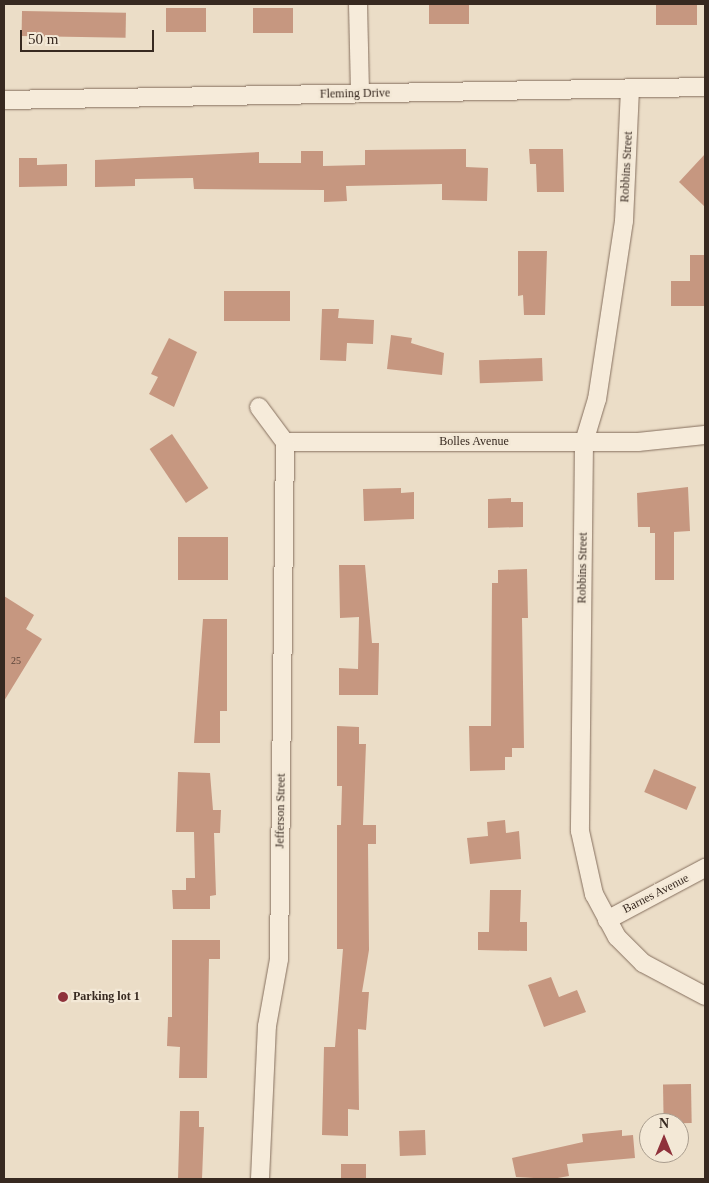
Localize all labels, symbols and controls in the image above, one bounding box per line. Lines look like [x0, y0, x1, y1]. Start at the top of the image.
scale bar [22, 20, 156, 52]
text: 50 m [28, 31, 58, 47]
street label: Fleming Drive [320, 86, 390, 102]
street label: Robbins Street [618, 131, 636, 203]
street label: Bolles Avenue [439, 435, 509, 449]
street label: Robbins Street [575, 532, 591, 604]
house number: 25 [11, 655, 21, 667]
street label: Jefferson Street [273, 774, 289, 848]
street label: Barnes Avenue [620, 871, 692, 917]
place label: Parking lot 1 [73, 990, 140, 1004]
marker: Parking lot 1 [57, 991, 69, 1003]
north arrow [639, 1113, 689, 1163]
text: N [659, 1116, 669, 1131]

